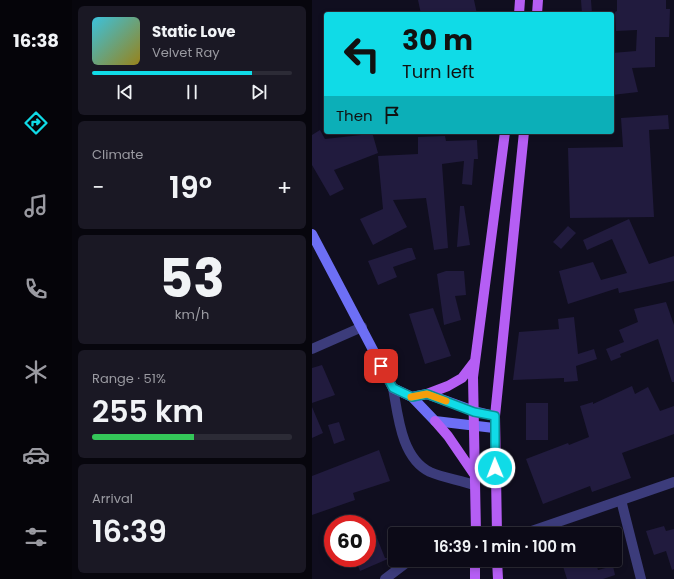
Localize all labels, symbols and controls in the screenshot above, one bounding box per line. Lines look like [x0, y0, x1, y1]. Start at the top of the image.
text: Static Love [152, 21, 236, 42]
text: 30 m [402, 21, 473, 60]
text: 16:38 [13, 28, 59, 53]
icon: left [336, 28, 388, 80]
text: Velvet Ray [152, 43, 220, 62]
text: Turn left [402, 59, 474, 84]
icon: previous [114, 81, 136, 103]
icon: pause [181, 81, 203, 103]
icon: next [248, 81, 270, 103]
icon: arrive [381, 104, 403, 126]
text: Then [336, 105, 373, 126]
icon: directions [22, 109, 50, 137]
text: Climate [92, 145, 143, 164]
text: 19° [169, 166, 212, 209]
text: − [92, 172, 104, 203]
text: + [277, 172, 292, 203]
icon: music [22, 192, 50, 220]
text: 53 [159, 242, 225, 315]
icon: phone [22, 275, 50, 303]
text: km/h [175, 305, 209, 324]
pin [364, 349, 398, 383]
icon: arrive [370, 355, 392, 377]
icon: climate [22, 358, 50, 386]
text: Range · 51% [92, 369, 166, 388]
text: 255 km [92, 390, 204, 433]
icon: car [22, 441, 50, 469]
position arrow [474, 447, 516, 489]
text: Arrival [92, 489, 133, 508]
text: 16:39 [92, 510, 167, 553]
speed limit sign: 60 [324, 515, 376, 567]
icon: filters [22, 523, 50, 551]
text: 16:39 · 1 min · 100 m [434, 536, 576, 557]

